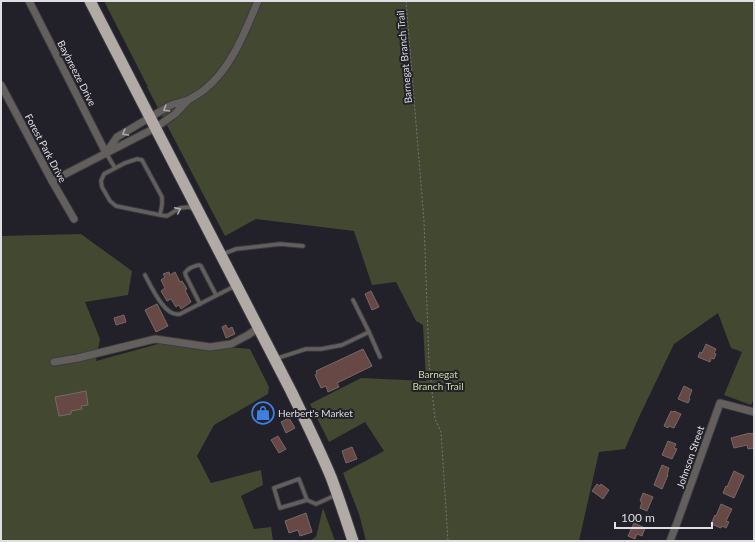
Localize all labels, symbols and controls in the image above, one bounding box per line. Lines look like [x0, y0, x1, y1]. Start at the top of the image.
street label: Barnegat Branch Trail [394, 10, 414, 104]
street label: Baybreeze Drive [55, 38, 99, 108]
one-way arrow [163, 104, 170, 111]
street label: Forest Park Drive [23, 112, 69, 184]
one-way arrow [122, 128, 129, 135]
one-way arrow [174, 207, 181, 215]
park label: Barnegat Branch Trail [412, 368, 464, 392]
shop icon: Herbert's Market [250, 400, 276, 426]
place label: Herbert's Market [278, 407, 353, 419]
street label: Johnson Street [674, 424, 706, 490]
scale bar [615, 504, 712, 530]
text: 100 m [621, 510, 655, 525]

